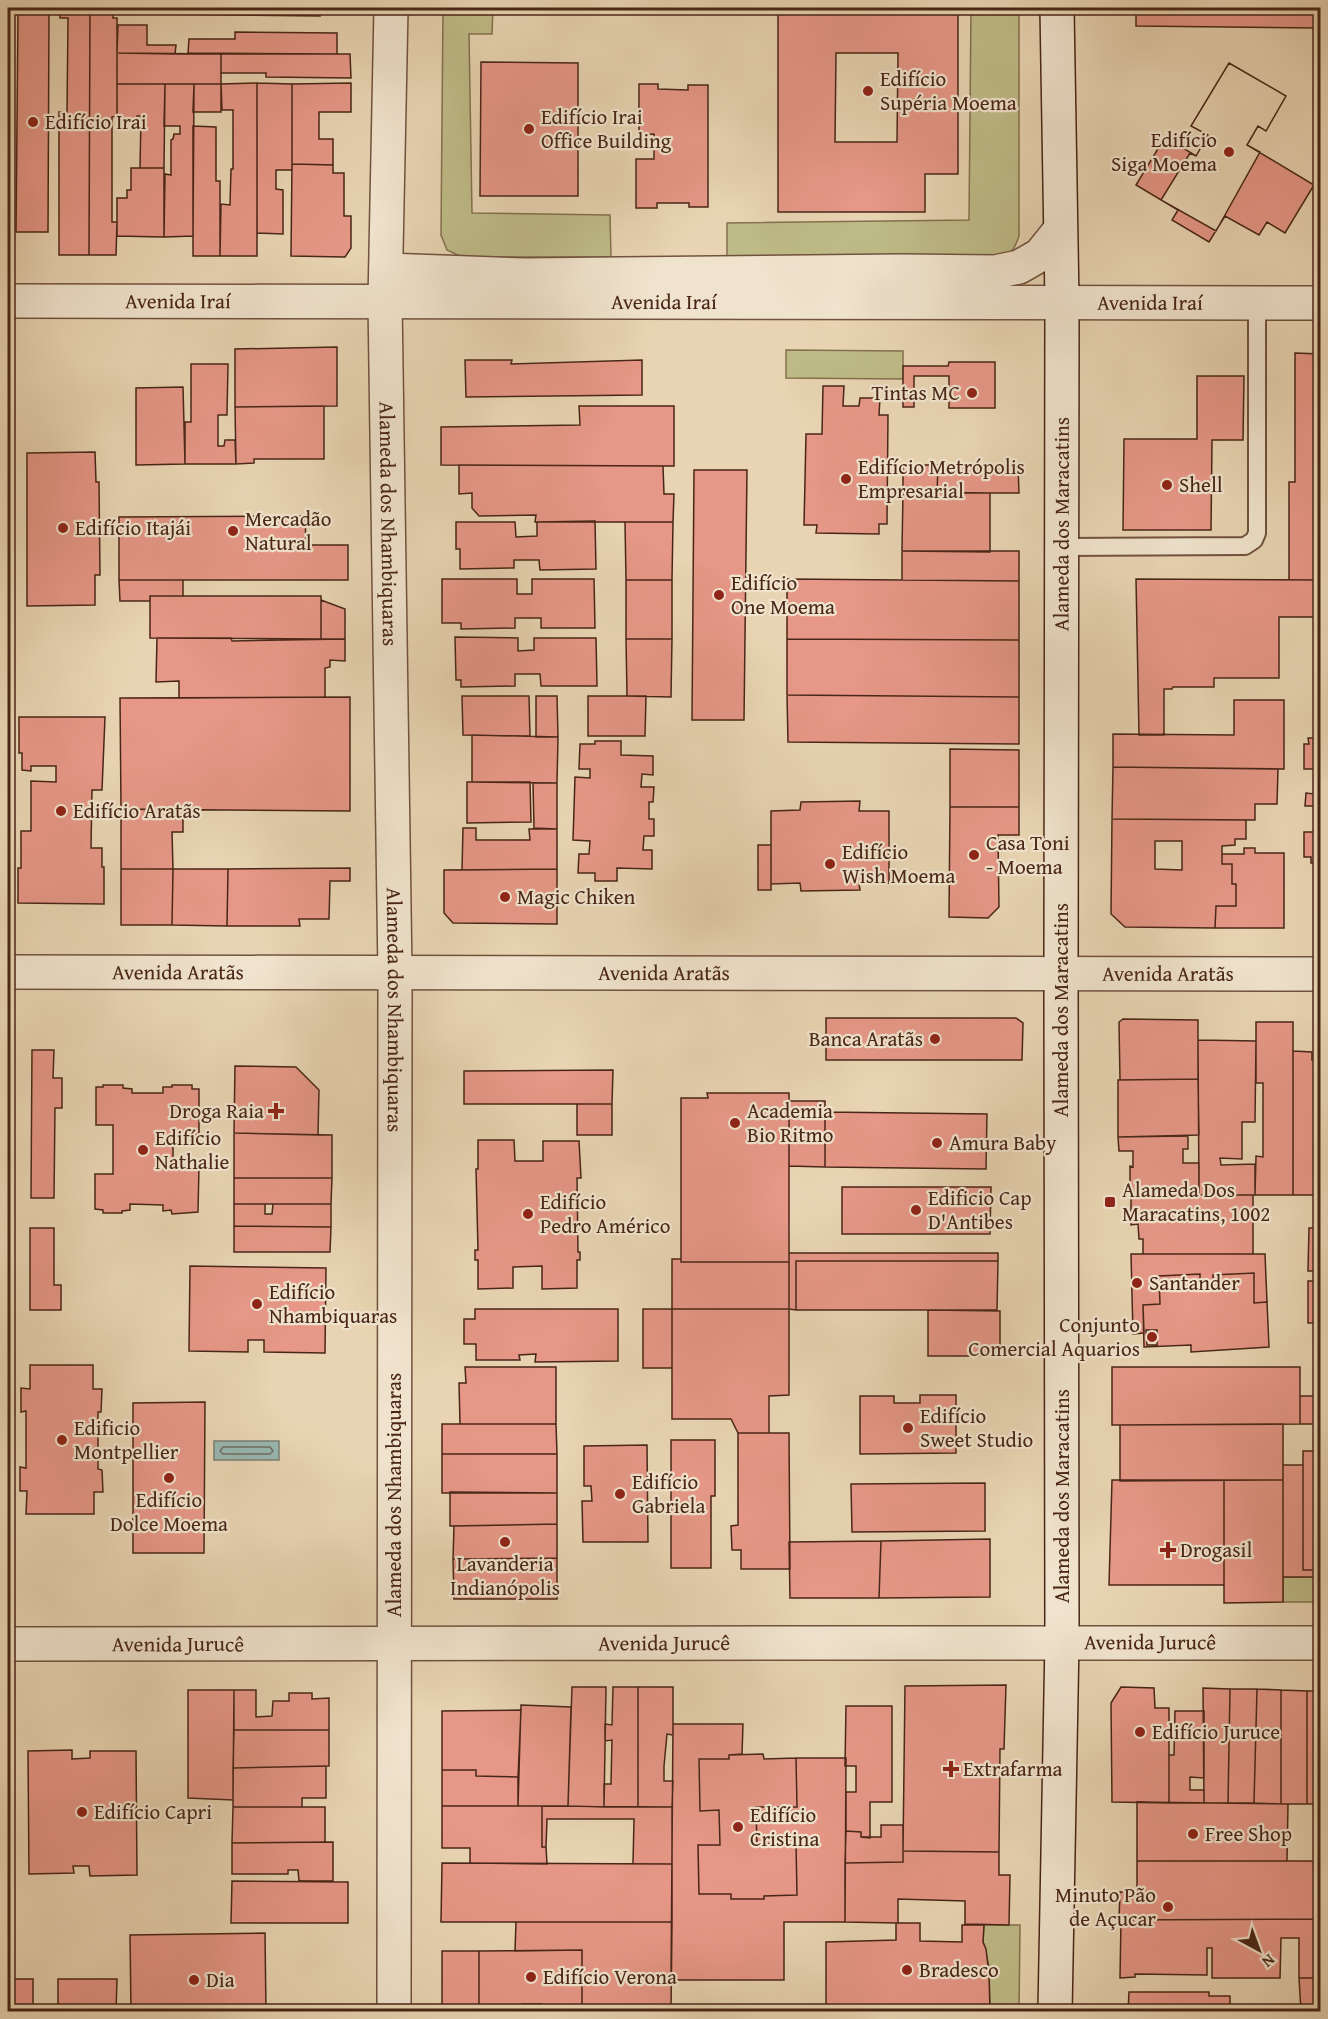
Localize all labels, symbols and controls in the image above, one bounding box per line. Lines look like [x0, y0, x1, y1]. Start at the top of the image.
place label: Edifício Supéria Moema [880, 63, 1017, 118]
marker: Edifício Supéria Moema [861, 84, 875, 98]
place label: Edifício Irai Office Building [541, 101, 672, 156]
place label: Edifício Irai [45, 106, 147, 137]
marker: Edifício Irai [26, 115, 40, 129]
marker: Edifício Irai Office Building [522, 122, 536, 136]
place label: Edifício Siga Moema [1111, 124, 1217, 179]
marker: Edifício Siga Moema [1222, 145, 1236, 159]
street label: Avenida Iraí [125, 285, 232, 316]
street label: Avenida Iraí [611, 286, 718, 317]
street label: Avenida Iraí [1097, 287, 1204, 318]
place label: Tintas MC [872, 377, 960, 408]
marker: Tintas MC [965, 386, 979, 400]
street label: Alameda dos Nhambiquaras [371, 401, 406, 647]
street label: Alameda dos Maracatins [1046, 417, 1077, 631]
place label: Edifício Metrópolis Empresarial [858, 451, 1025, 506]
place label: Shell [1179, 469, 1223, 500]
marker: Edifício Metrópolis Empresarial [839, 472, 853, 486]
marker: Shell [1160, 478, 1174, 492]
place label: Mercadão Natural [245, 503, 332, 558]
place label: Edifício Itajái [75, 512, 191, 543]
marker: Edifício Itajái [56, 521, 70, 535]
marker: Mercadão Natural [226, 524, 240, 538]
place label: Edifício One Moema [731, 567, 835, 622]
marker: Edifício One Moema [712, 588, 726, 602]
place label: Edifício Aratãs [73, 795, 201, 826]
marker: Edifício Aratãs [54, 804, 68, 818]
place label: Casa Toni - Moema [986, 827, 1070, 882]
place label: Edifício Wish Moema [842, 836, 955, 891]
marker: Casa Toni - Moema [967, 848, 981, 862]
marker: Edifício Wish Moema [823, 857, 837, 871]
place label: Magic Chiken [517, 881, 636, 912]
street label: Alameda dos Nhambiquaras [379, 887, 411, 1132]
marker: Magic Chiken [498, 890, 512, 904]
street label: Alameda dos Maracatins [1045, 903, 1076, 1117]
street label: Avenida Aratãs [112, 956, 244, 987]
street label: Avenida Aratãs [598, 957, 730, 988]
street label: Avenida Aratãs [1102, 958, 1234, 989]
place label: Banca Aratãs [809, 1023, 923, 1054]
marker: Banca Aratãs [928, 1032, 942, 1046]
place label: Droga Raia [169, 1095, 264, 1126]
place label: Academia Bio Ritmo [747, 1095, 833, 1150]
marker: Droga Raia [269, 1104, 283, 1118]
marker: Academia Bio Ritmo [728, 1116, 742, 1130]
place label: Edifício Nathalie [155, 1122, 230, 1177]
place label: Amura Baby [949, 1127, 1057, 1158]
marker: Amura Baby [930, 1136, 944, 1150]
marker: Edifício Nathalie [136, 1143, 150, 1157]
place label: Alameda Dos Maracatins, 1002 [1122, 1174, 1270, 1229]
place label: Edificio Cap D'Antibes [928, 1182, 1032, 1237]
place label: Edifício Pedro Américo [540, 1186, 670, 1241]
marker: Alameda Dos Maracatins, 1002 [1103, 1195, 1117, 1209]
marker: Edificio Cap D'Antibes [909, 1203, 923, 1217]
marker: Edifício Pedro Américo [521, 1207, 535, 1221]
place label: Santander [1149, 1267, 1240, 1298]
place label: Edifício Nhambiquaras [269, 1276, 397, 1331]
marker: Santander [1130, 1276, 1144, 1290]
marker: Edifício Nhambiquaras [250, 1297, 264, 1311]
place label: Conjunto Comercial Aquarios [968, 1309, 1140, 1364]
marker: Conjunto Comercial Aquarios [1145, 1330, 1159, 1344]
street label: Alameda dos Nhambiquaras [378, 1373, 409, 1617]
street label: Alameda dos Maracatins [1046, 1389, 1077, 1603]
place label: Edifício Sweet Studio [920, 1400, 1033, 1455]
place label: Edificio Montpellier [74, 1412, 179, 1467]
marker: Edifício Sweet Studio [901, 1421, 915, 1435]
marker: Edificio Montpellier [55, 1433, 69, 1447]
place label: Edifício Gabriela [632, 1466, 705, 1521]
marker: Edifício Dolce Moema [162, 1471, 176, 1485]
place label: Edifício Dolce Moema [110, 1484, 228, 1539]
marker: Edifício Gabriela [613, 1487, 627, 1501]
place label: Drogasil [1180, 1534, 1252, 1565]
marker: Lavanderia Indianópolis [498, 1535, 512, 1549]
marker: Drogasil [1161, 1543, 1175, 1557]
place label: Lavanderia Indianópolis [450, 1548, 560, 1603]
street label: Avenida Jurucê [1084, 1626, 1216, 1657]
street label: Avenida Jurucê [598, 1627, 730, 1658]
street label: Avenida Jurucê [112, 1628, 244, 1659]
place label: Edifício Juruce [1152, 1716, 1280, 1747]
marker: Edifício Juruce [1133, 1725, 1147, 1739]
place label: Extrafarma [963, 1753, 1063, 1784]
marker: Extrafarma [944, 1762, 958, 1776]
place label: Edifício Capri [94, 1796, 212, 1827]
place label: Edifício Cristina [750, 1799, 819, 1854]
marker: Edifício Capri [75, 1805, 89, 1819]
place label: Free Shop [1205, 1818, 1292, 1849]
marker: Edifício Cristina [731, 1820, 745, 1834]
marker: Free Shop [1186, 1827, 1200, 1841]
place label: Minuto Pão de Açucar [1055, 1879, 1156, 1934]
marker: Minuto Pão de Açucar [1161, 1900, 1175, 1914]
north arrow [1229, 1920, 1289, 1980]
text: N [1257, 1949, 1281, 1974]
place label: Bradesco [919, 1954, 999, 1985]
place label: Edifício Verona [543, 1961, 677, 1992]
marker: Bradesco [900, 1963, 914, 1977]
place label: Dia [206, 1964, 235, 1995]
marker: Edifício Verona [524, 1970, 538, 1984]
marker: Dia [187, 1973, 201, 1987]

